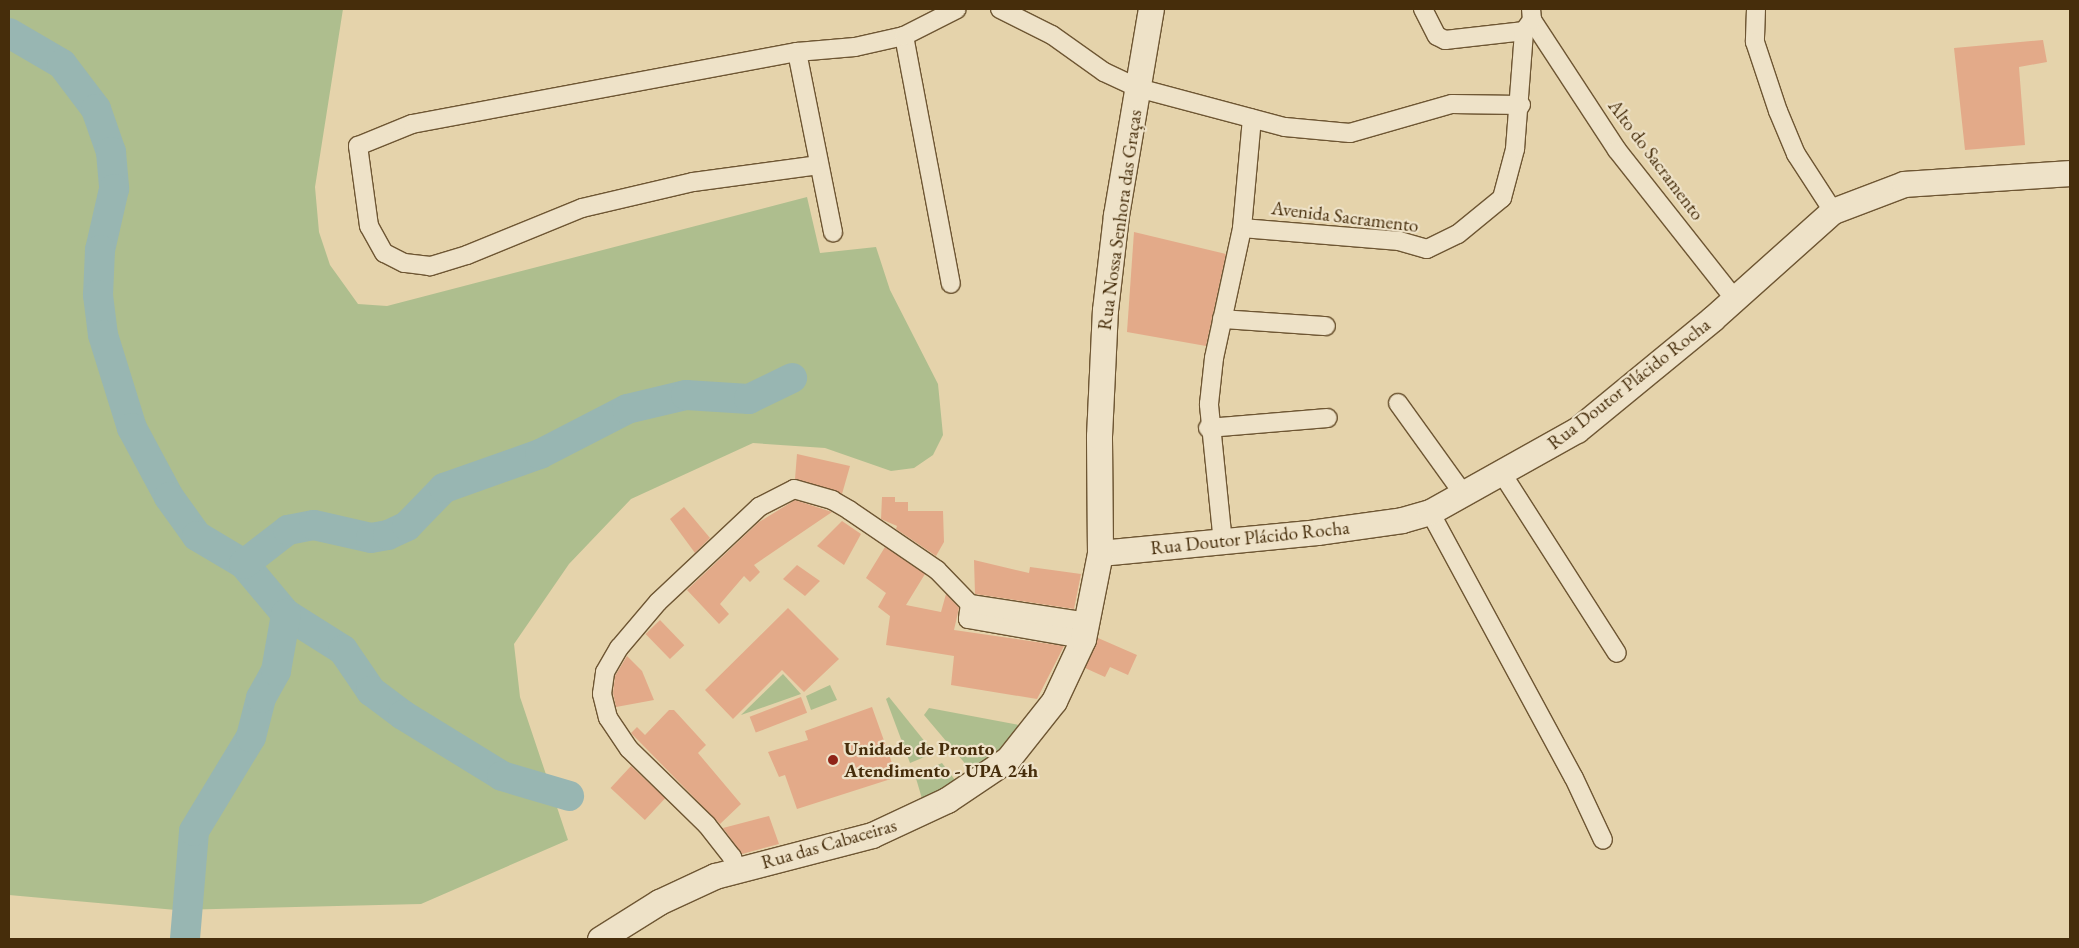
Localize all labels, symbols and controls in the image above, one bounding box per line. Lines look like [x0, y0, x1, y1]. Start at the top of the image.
street label: Alto do Sacramento [1603, 95, 1709, 225]
street label: Rua Nossa Senhora das Graças [1093, 108, 1147, 332]
street label: Avenida Sacramento [1270, 197, 1420, 237]
street label: Rua Doutor Plácido Rocha [1543, 313, 1715, 455]
street label: Rua Doutor Plácido Rocha [1149, 516, 1351, 560]
place label: Unidade de Pronto Atendimento - UPA 24h [844, 738, 1038, 782]
marker: Unidade de Pronto Atendimento - UPA 24h [826, 753, 840, 767]
street label: Rua das Cabaceiras [759, 814, 899, 874]

